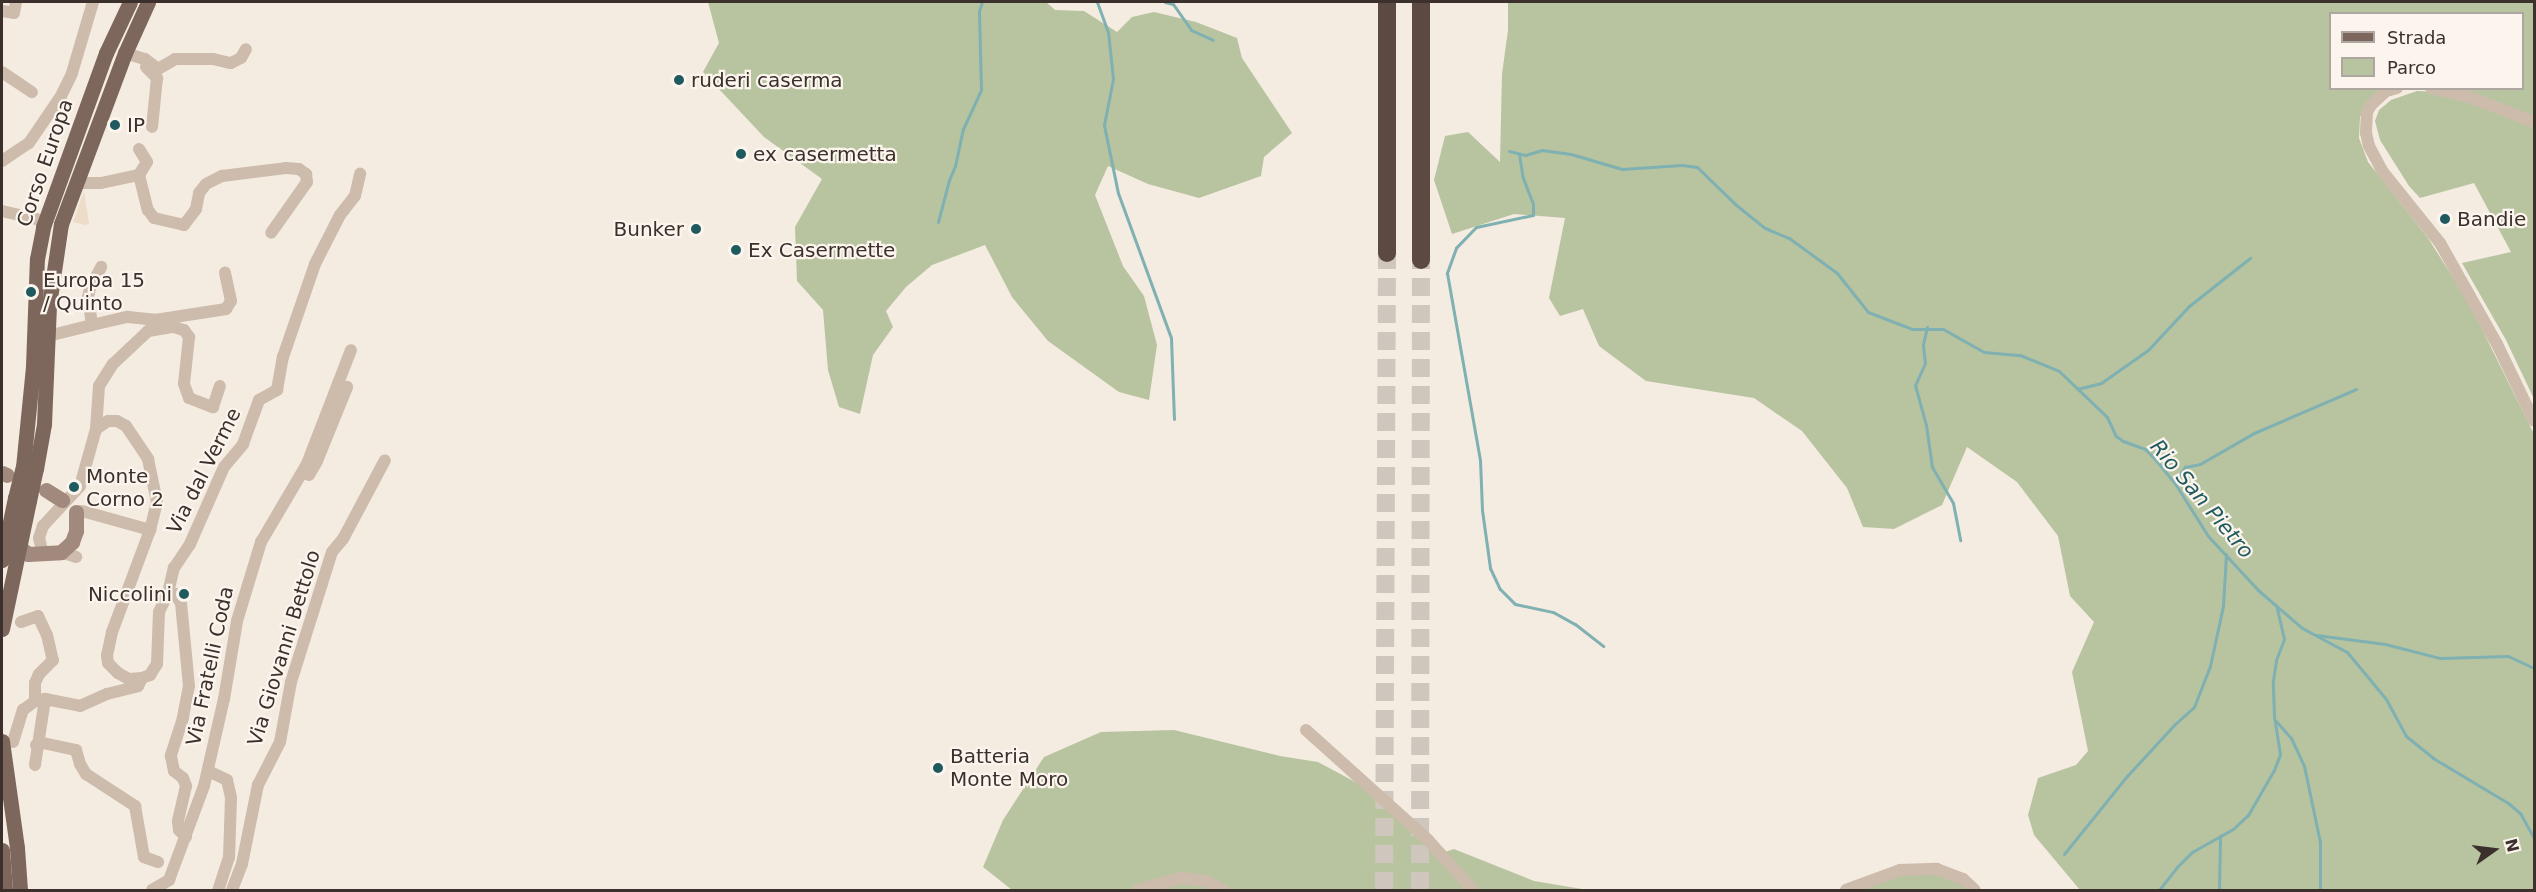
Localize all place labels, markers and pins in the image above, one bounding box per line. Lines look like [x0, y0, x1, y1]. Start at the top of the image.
place label: ruderi caserma [691, 68, 843, 92]
marker: ruderi caserma [672, 73, 686, 87]
place label: IP [127, 113, 145, 137]
marker: IP [108, 118, 122, 132]
place label: ex casermetta [753, 142, 897, 166]
marker: ex casermetta [734, 147, 748, 161]
place label: Bandie [2457, 207, 2526, 231]
marker: Bandie [2438, 212, 2452, 226]
place label: Bunker [614, 217, 684, 241]
marker: Bunker [689, 222, 703, 236]
place label: Ex Casermette [748, 238, 895, 262]
marker: Ex Casermette [729, 243, 743, 257]
place label: Europa 15 / Quinto [43, 268, 145, 315]
marker: Europa 15 / Quinto [24, 285, 38, 299]
place label: Monte Corno 2 [86, 464, 164, 511]
marker: Monte Corno 2 [67, 480, 81, 494]
place label: Niccolini [88, 582, 172, 606]
marker: Niccolini [177, 587, 191, 601]
place label: Batteria Monte Moro [950, 744, 1068, 791]
marker: Batteria Monte Moro [931, 761, 945, 775]

